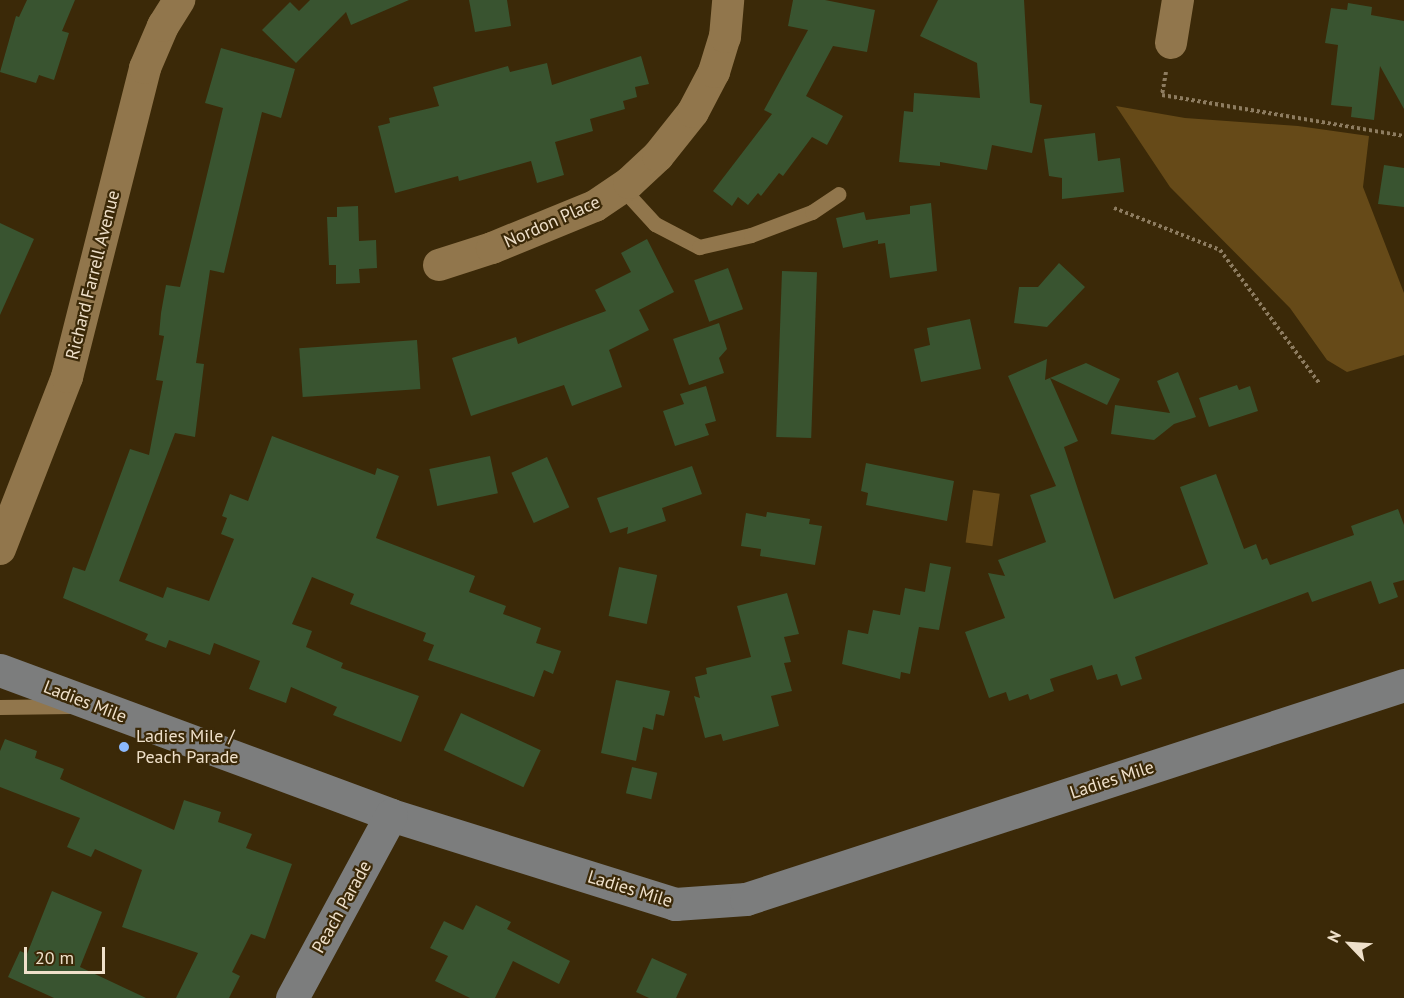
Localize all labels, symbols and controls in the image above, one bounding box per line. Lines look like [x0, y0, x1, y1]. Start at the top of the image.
street label: Richard Farrell Avenue [61, 188, 125, 362]
street label: Nordon Place [501, 191, 603, 253]
street label: Ladies Mile [40, 676, 130, 728]
place label: Ladies Mile / Peach Parade [136, 726, 238, 768]
marker: Ladies Mile / Peach Parade [117, 740, 131, 754]
street label: Ladies Mile [1067, 756, 1157, 804]
street label: Peach Parade [308, 857, 376, 957]
street label: Ladies Mile [585, 866, 675, 912]
north arrow [1320, 914, 1380, 974]
text: N [1322, 927, 1345, 945]
scale bar [27, 935, 108, 973]
text: 20 m [35, 946, 74, 969]

